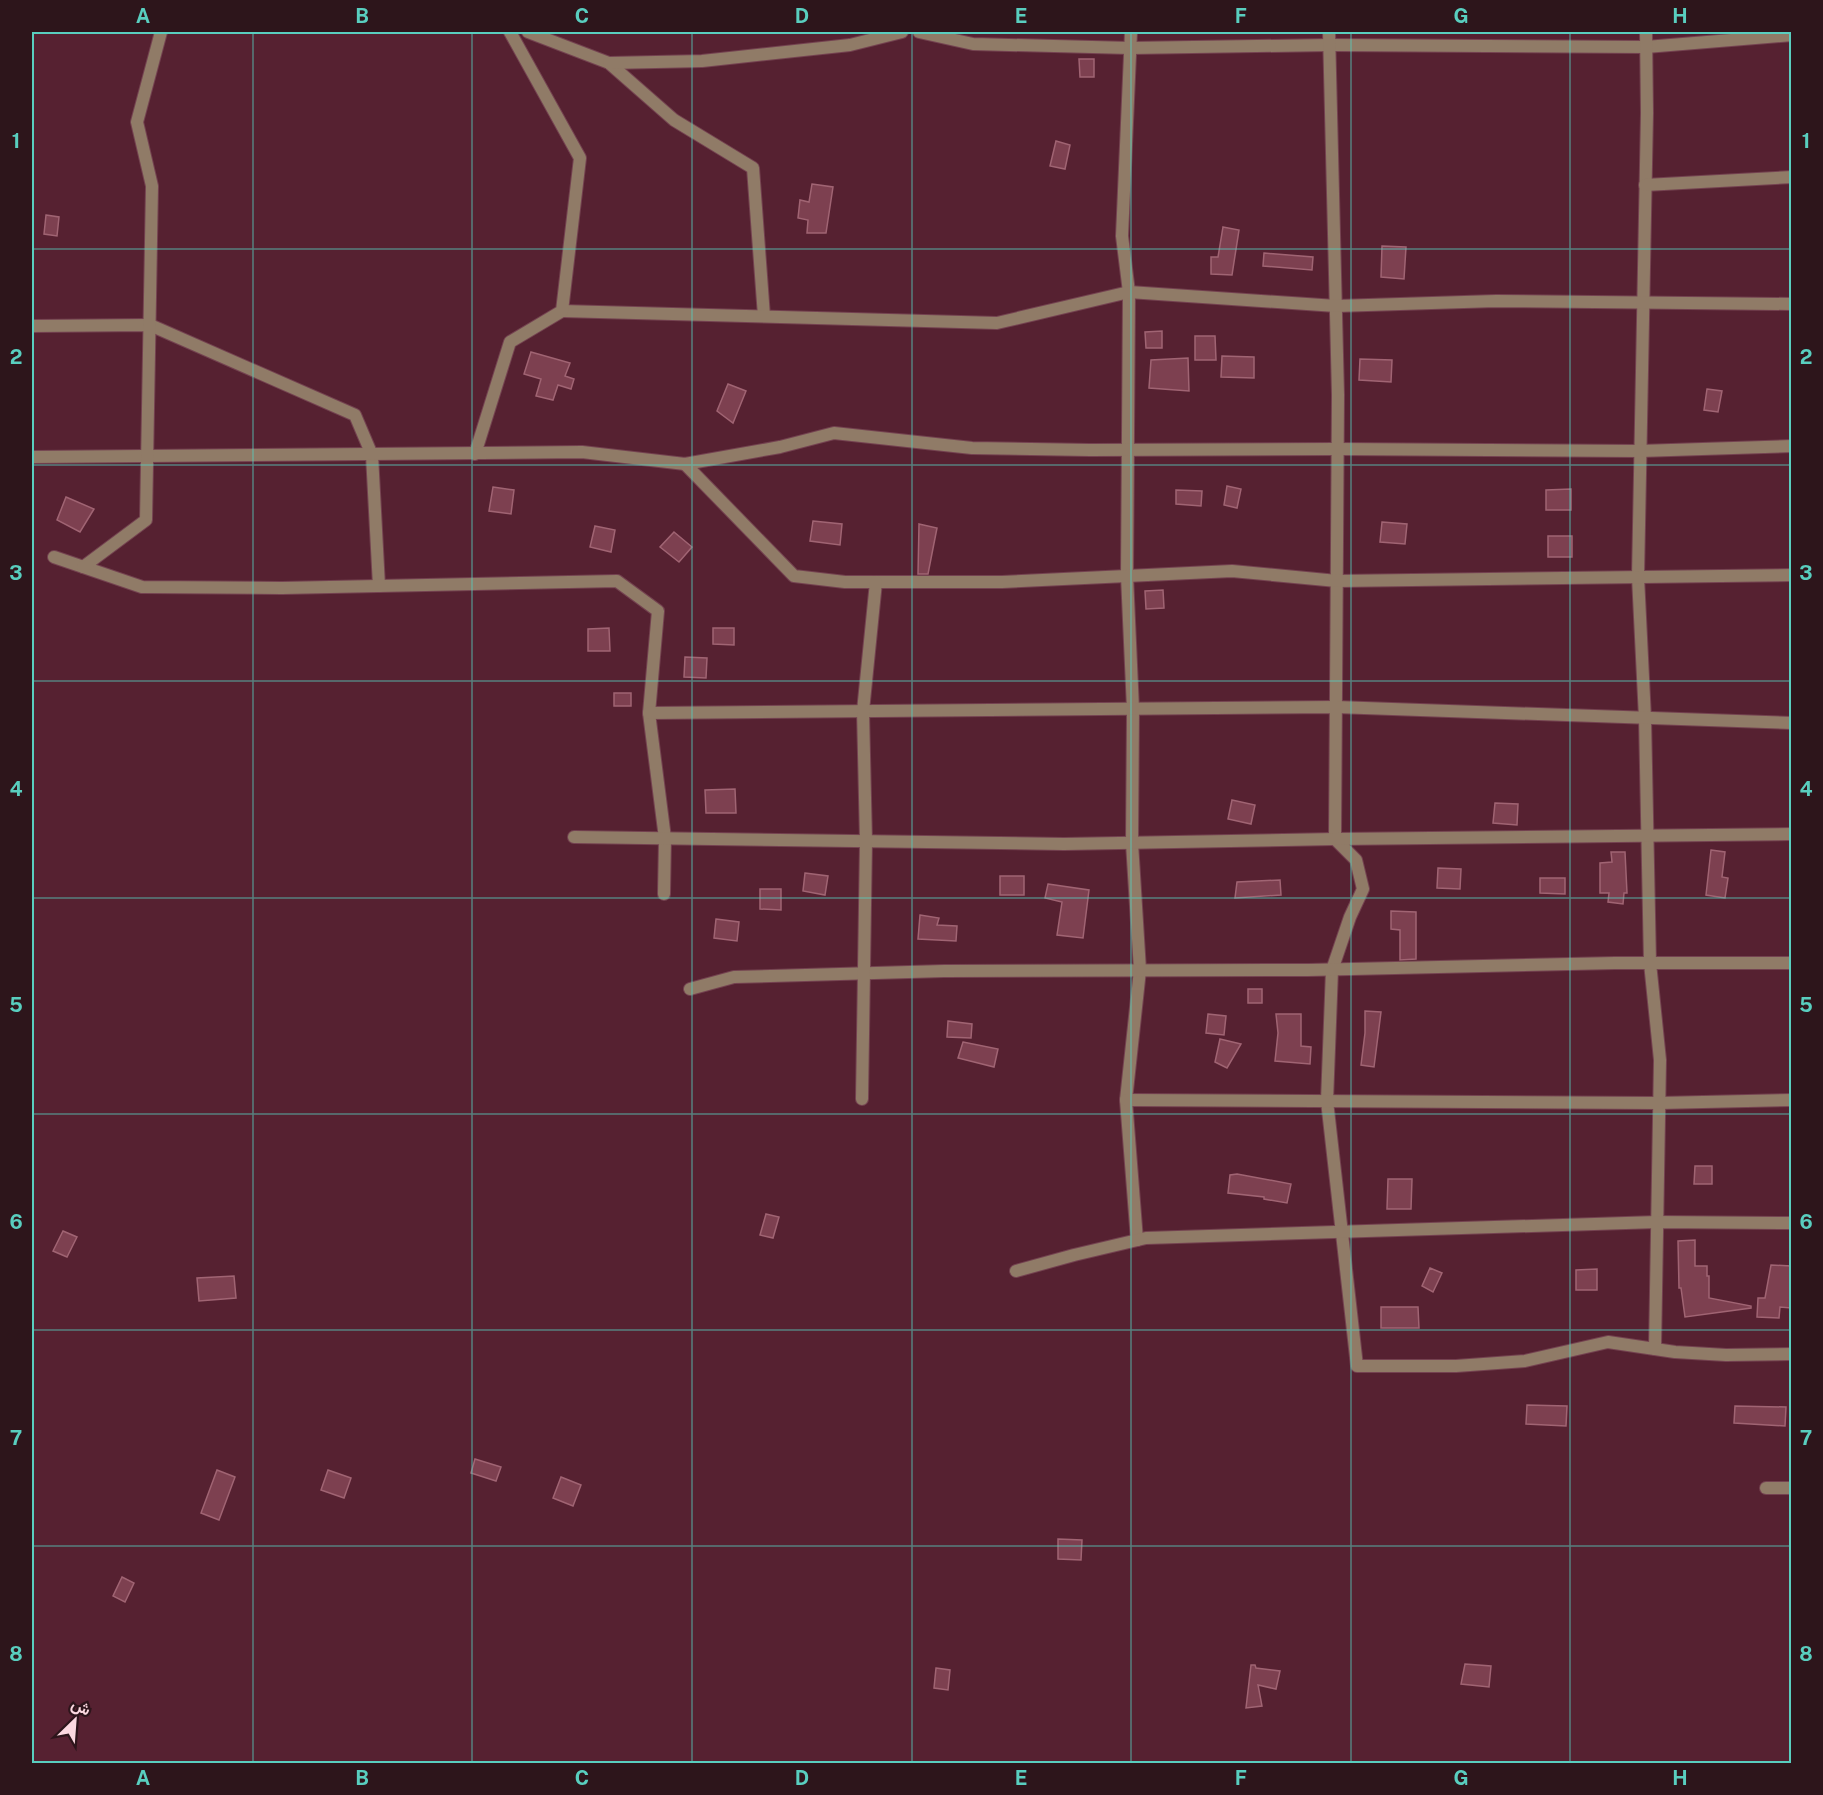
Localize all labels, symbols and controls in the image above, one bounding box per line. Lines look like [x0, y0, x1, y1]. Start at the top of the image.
text: A [136, 4, 150, 28]
text: B [355, 4, 369, 28]
text: C [575, 4, 589, 28]
text: D [795, 4, 809, 28]
text: E [1015, 4, 1027, 28]
text: F [1235, 4, 1247, 28]
text: G [1453, 4, 1469, 28]
text: H [1672, 4, 1688, 28]
text: 1 [12, 129, 20, 153]
text: 1 [1802, 129, 1810, 153]
text: 2 [10, 345, 22, 369]
text: 2 [1800, 345, 1812, 369]
text: 3 [9, 561, 23, 585]
text: 3 [1799, 561, 1813, 585]
text: 4 [9, 777, 23, 801]
text: 4 [1799, 777, 1813, 801]
text: 5 [9, 993, 23, 1017]
text: 5 [1799, 993, 1813, 1017]
text: 6 [9, 1210, 23, 1234]
text: 6 [1799, 1210, 1813, 1234]
text: 7 [10, 1426, 22, 1450]
text: 7 [1800, 1426, 1812, 1450]
text: 8 [9, 1642, 23, 1666]
text: 8 [1799, 1642, 1813, 1666]
north arrow [45, 1690, 105, 1750]
text: ش [68, 1694, 94, 1720]
text: A [136, 1766, 150, 1790]
text: B [355, 1766, 369, 1790]
text: C [575, 1766, 589, 1790]
text: D [795, 1766, 809, 1790]
text: E [1015, 1766, 1027, 1790]
text: F [1235, 1766, 1247, 1790]
text: G [1453, 1766, 1469, 1790]
text: H [1672, 1766, 1688, 1790]

